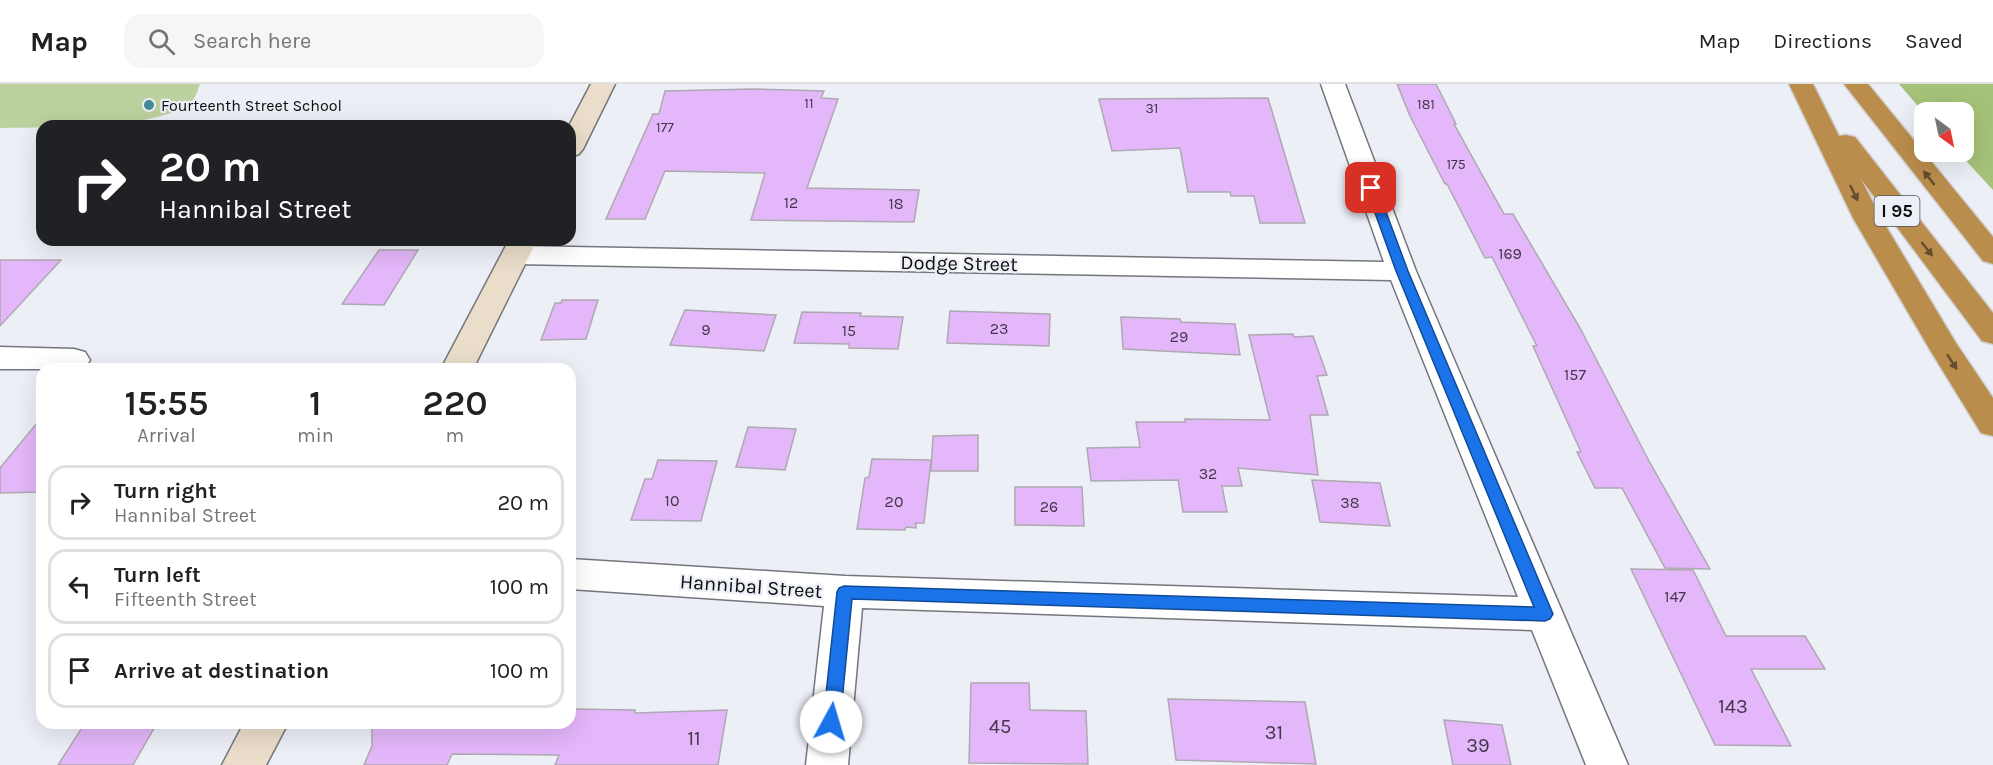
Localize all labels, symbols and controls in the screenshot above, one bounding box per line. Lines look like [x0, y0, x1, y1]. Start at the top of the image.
search box [124, 14, 544, 68]
text: Map [30, 25, 88, 58]
icon: search [145, 25, 178, 58]
text: Search here [193, 28, 311, 54]
text: Map [1699, 29, 1740, 53]
text: Directions [1773, 29, 1872, 53]
text: Saved [1905, 29, 1963, 53]
house number: 11 [804, 95, 814, 112]
place label: Fourteenth Street School [161, 96, 342, 115]
house number: 181 [1417, 96, 1435, 113]
marker: Fourteenth Street School [142, 98, 156, 112]
house number: 31 [1146, 100, 1158, 117]
north arrow [1914, 102, 1974, 162]
map controls [1914, 102, 1974, 162]
house number: 177 [656, 119, 674, 136]
text: 20 m [159, 142, 261, 192]
icon: right [60, 144, 138, 222]
house number: 175 [1446, 156, 1466, 173]
pin [1345, 162, 1396, 213]
one-way arrow [1923, 170, 1936, 186]
icon: arrive [1354, 171, 1387, 204]
one-way arrow [1850, 185, 1859, 202]
text: Hannibal Street [159, 193, 352, 225]
house number: 12 [784, 193, 798, 212]
house number: 18 [888, 194, 904, 213]
road number: I 95 [1874, 196, 1920, 226]
one-way arrow [1920, 242, 1932, 257]
house number: 169 [1498, 244, 1522, 263]
street label: Dodge Street [900, 251, 1018, 276]
house number: 23 [990, 319, 1008, 338]
house number: 9 [701, 320, 711, 339]
house number: 15 [842, 321, 856, 340]
house number: 29 [1170, 327, 1188, 346]
one-way arrow [1947, 353, 1958, 370]
house number: 157 [1564, 365, 1586, 384]
text: 15:55 [124, 382, 209, 424]
text: 1 [309, 382, 322, 424]
text: 220 [422, 382, 488, 424]
text: Arrival [137, 424, 196, 447]
text: min [297, 424, 334, 447]
text: m [446, 424, 464, 447]
house number: 32 [1199, 464, 1217, 483]
text: Turn right [114, 478, 217, 504]
icon: right [63, 486, 96, 519]
text: 20 m [497, 490, 549, 516]
house number: 10 [665, 491, 679, 510]
house number: 20 [885, 492, 903, 511]
house number: 38 [1340, 493, 1360, 512]
house number: 26 [1040, 497, 1058, 516]
text: Hannibal Street [114, 504, 257, 527]
text: Turn left [114, 562, 201, 588]
icon: left [63, 570, 96, 603]
street label: Hannibal Street [679, 570, 823, 603]
text: 100 m [490, 574, 549, 600]
house number: 147 [1664, 587, 1686, 606]
text: Fifteenth Street [114, 588, 257, 611]
icon: arrive [63, 654, 96, 687]
text: Arrive at destination [114, 658, 329, 684]
text: 100 m [490, 658, 549, 684]
position arrow [799, 690, 863, 754]
house number: 143 [1718, 695, 1748, 718]
house number: 45 [989, 715, 1011, 738]
house number: 31 [1265, 721, 1283, 744]
house number: 11 [687, 727, 701, 750]
house number: 39 [1466, 734, 1490, 757]

